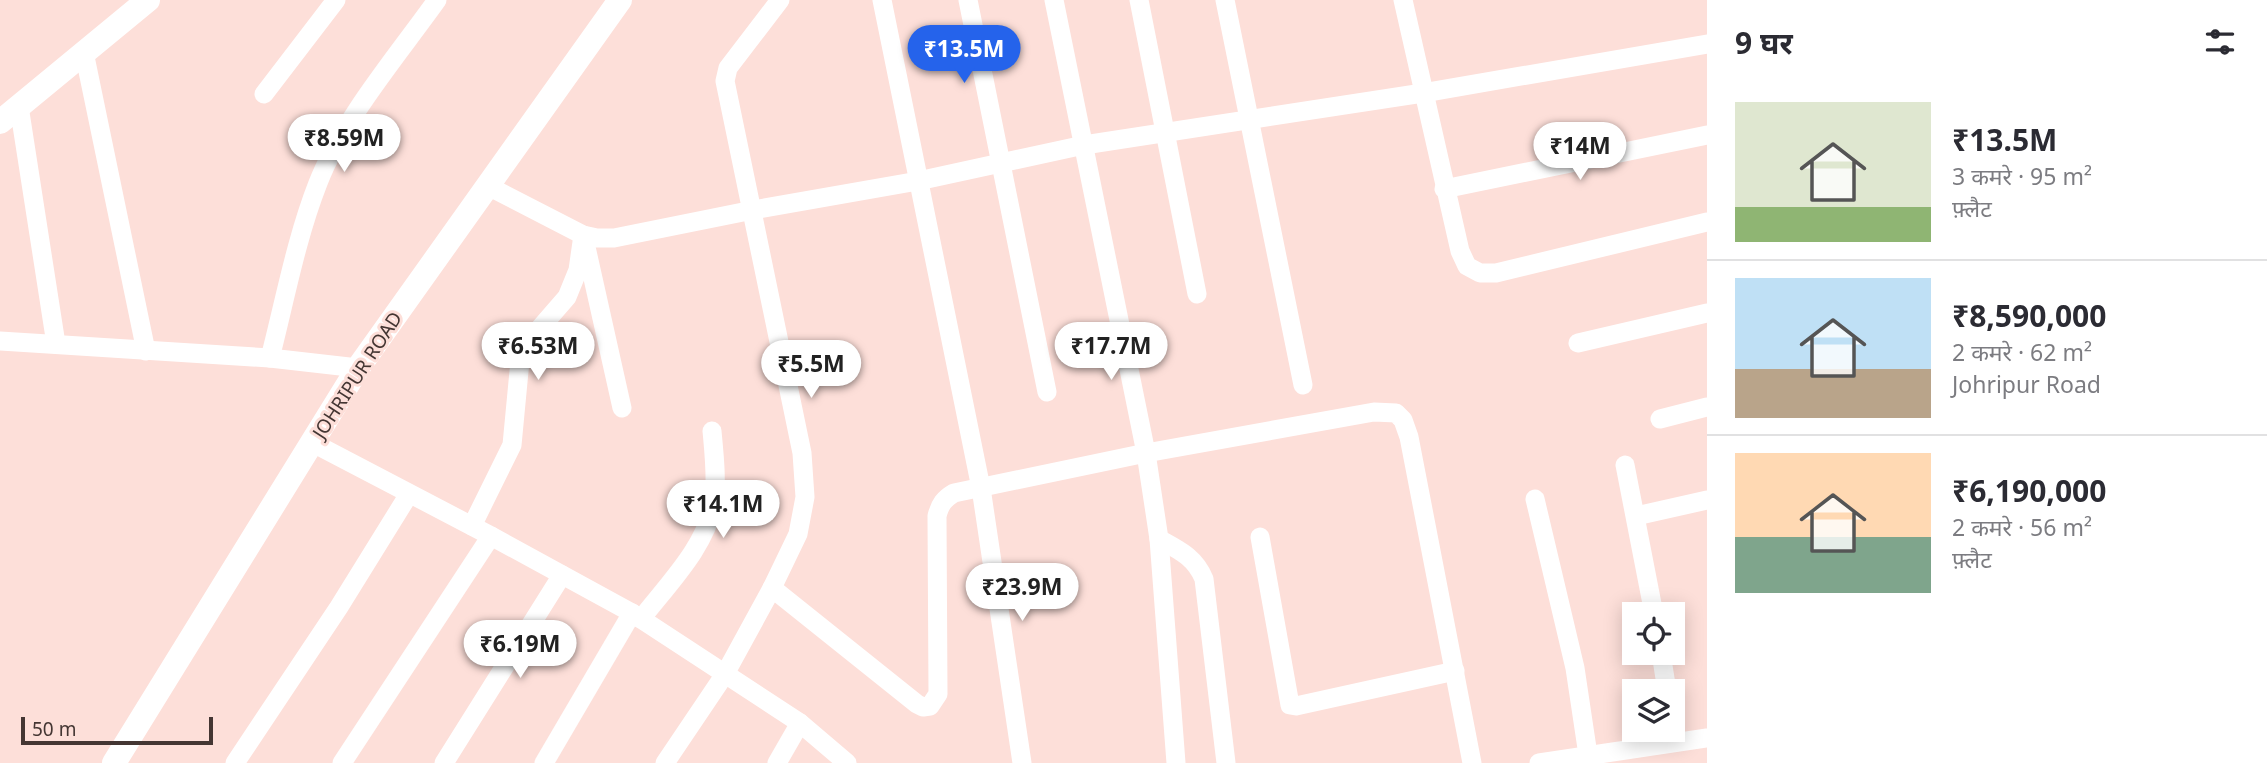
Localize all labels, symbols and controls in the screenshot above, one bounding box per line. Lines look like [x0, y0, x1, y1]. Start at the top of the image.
text: 9 घर [1735, 22, 1793, 63]
icon: filters [2201, 23, 2239, 61]
pin: ₹13.5M [907, 25, 1021, 85]
text: ₹13.5M [924, 32, 1004, 64]
pin: ₹8.59M [287, 114, 401, 174]
text: ₹13.5M [1952, 119, 2057, 160]
text: ₹8.59M [304, 121, 384, 153]
pin: ₹14M [1539, 122, 1621, 182]
text: ₹14M [1549, 129, 1611, 161]
icon: home [1791, 130, 1875, 214]
text: 3 कमरे · 95 m² [1952, 160, 2092, 192]
text: फ़्लैट [1952, 192, 1992, 224]
text: ₹8,590,000 [1952, 295, 2106, 336]
street label: JOHRIPUR ROAD [305, 306, 408, 445]
icon: home [1791, 306, 1875, 390]
pin: ₹6.53M [481, 322, 595, 382]
pin: ₹17.7M [1054, 322, 1168, 382]
text: ₹6.53M [498, 329, 578, 361]
text: ₹17.7M [1071, 329, 1151, 361]
text: 2 कमरे · 62 m² [1952, 336, 2092, 368]
pin: ₹5.5M [762, 340, 860, 400]
text: ₹5.5M [777, 347, 845, 379]
text: Johripur Road [1952, 368, 2101, 400]
text: ₹6,190,000 [1952, 470, 2106, 511]
pin: ₹14.1M [666, 480, 780, 540]
icon: home [1791, 481, 1875, 565]
text: ₹14.1M [683, 487, 763, 519]
text: 2 कमरे · 56 m² [1952, 511, 2092, 543]
text: फ़्लैट [1952, 543, 1992, 575]
pin: ₹23.9M [965, 564, 1079, 623]
text: ₹23.9M [982, 570, 1062, 602]
map controls [1622, 602, 1685, 742]
button: locate [1622, 602, 1685, 665]
pin: ₹6.19M [463, 620, 577, 680]
text: ₹6.19M [480, 627, 560, 659]
button: layers [1622, 679, 1685, 742]
scale bar [21, 714, 214, 746]
text: 50 m [32, 716, 76, 742]

